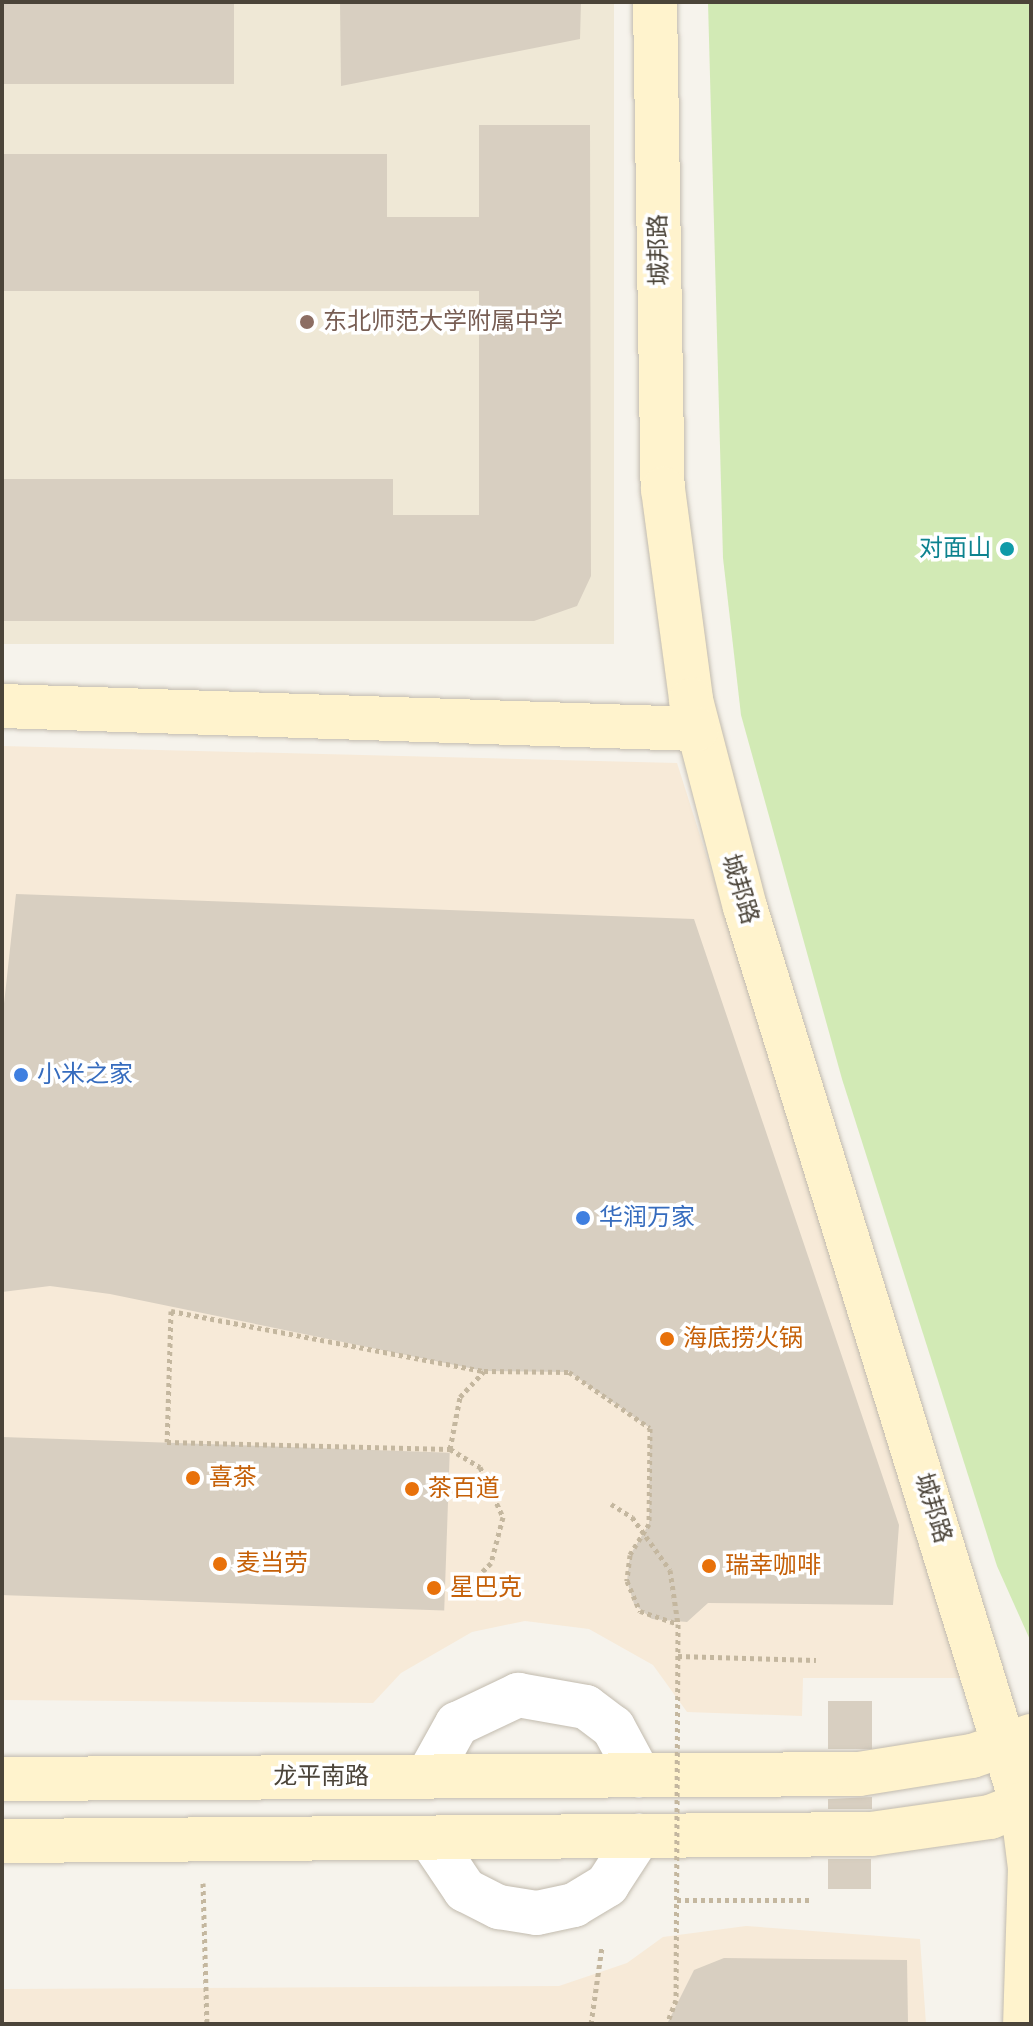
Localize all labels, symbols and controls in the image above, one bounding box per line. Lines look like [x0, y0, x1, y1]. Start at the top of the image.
street label: 城邦路 [644, 214, 674, 286]
place label: 东北师范大学附属中学 [323, 308, 563, 336]
marker: 东北师范大学附属中学 [298, 313, 316, 331]
place label: 对面山 [919, 535, 991, 563]
marker: 对面山 [998, 540, 1016, 558]
street label: 城邦路 [716, 850, 764, 928]
place label: 小米之家 [37, 1061, 133, 1089]
marker: 小米之家 [12, 1066, 30, 1084]
place label: 华润万家 [599, 1204, 695, 1232]
marker: 华润万家 [574, 1209, 592, 1227]
place label: 海底捞火锅 [683, 1325, 803, 1353]
marker: 海底捞火锅 [658, 1330, 676, 1348]
place label: 喜茶 [209, 1464, 257, 1492]
marker: 喜茶 [184, 1469, 202, 1487]
street label: 城邦路 [909, 1469, 957, 1547]
place label: 茶百道 [428, 1475, 500, 1503]
marker: 茶百道 [403, 1480, 421, 1498]
place label: 麦当劳 [236, 1550, 308, 1578]
place label: 瑞幸咖啡 [725, 1552, 821, 1580]
marker: 麦当劳 [211, 1555, 229, 1573]
marker: 瑞幸咖啡 [700, 1557, 718, 1575]
place label: 星巴克 [450, 1574, 522, 1602]
marker: 星巴克 [425, 1579, 443, 1597]
street label: 龙平南路 [273, 1763, 369, 1791]

